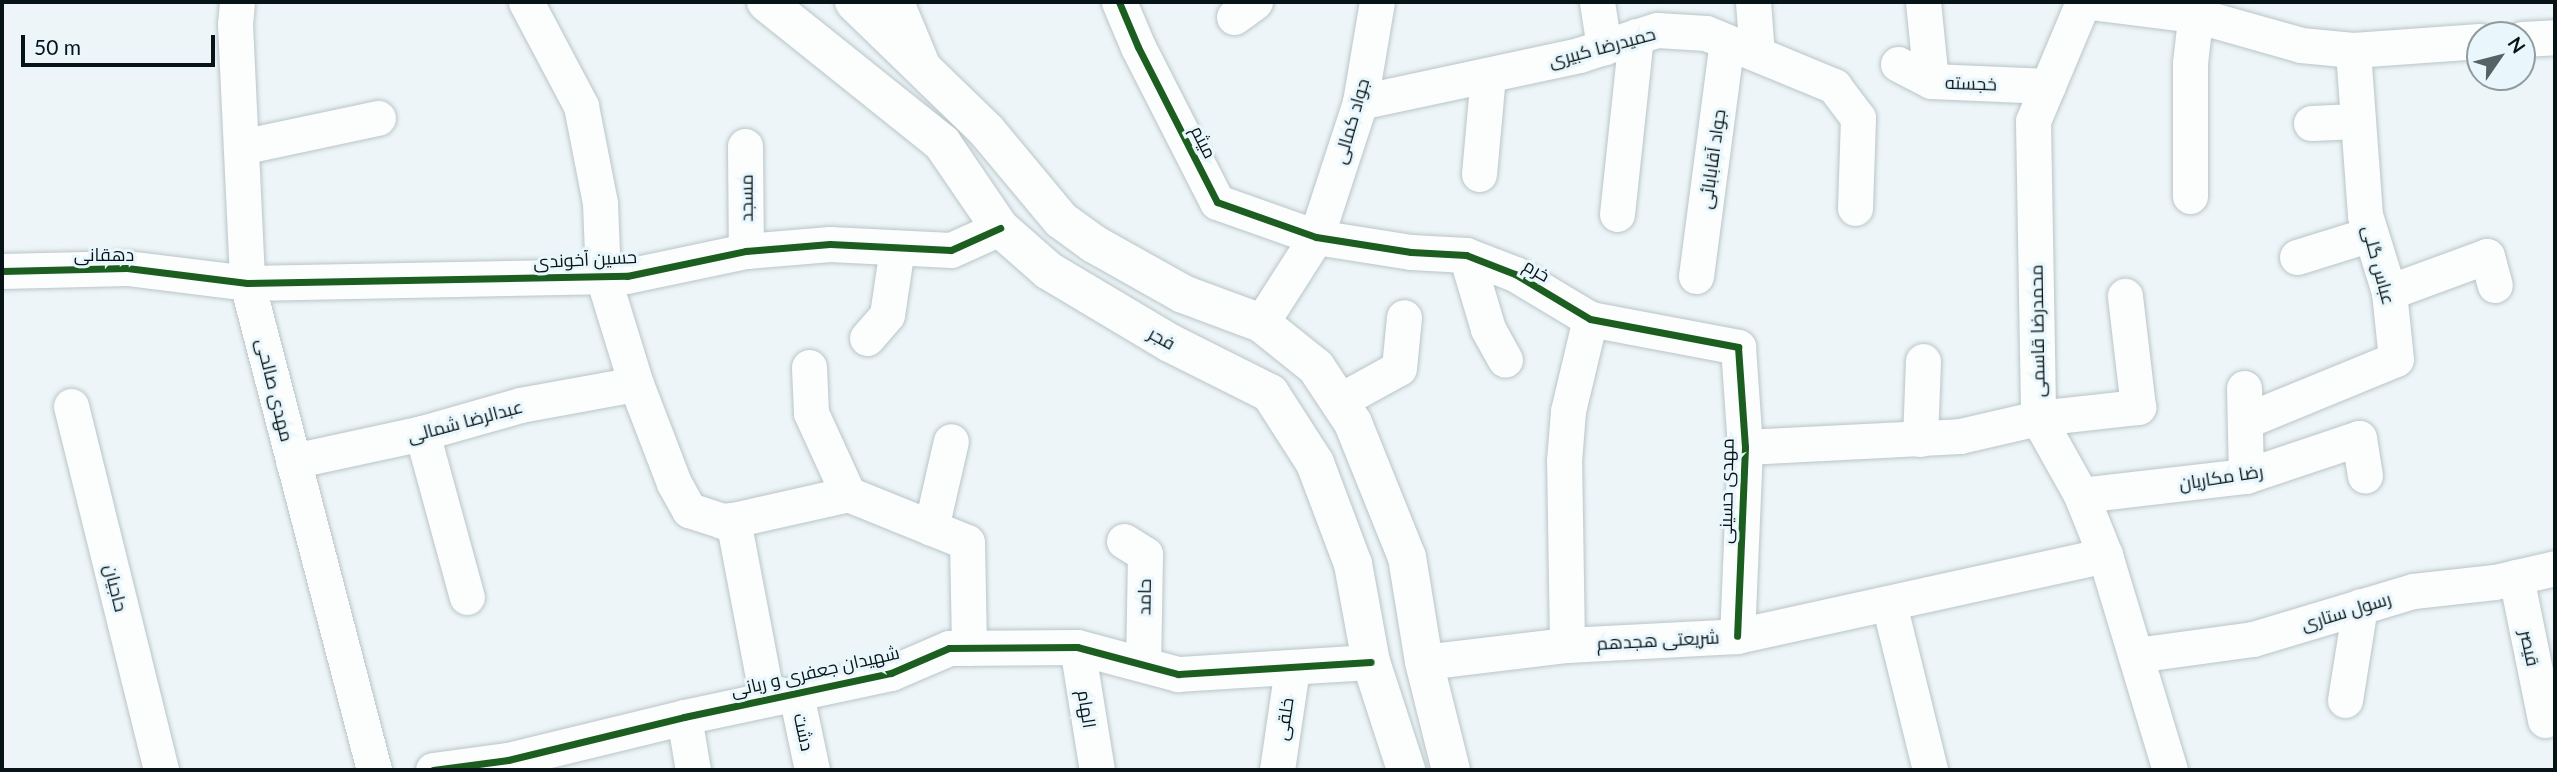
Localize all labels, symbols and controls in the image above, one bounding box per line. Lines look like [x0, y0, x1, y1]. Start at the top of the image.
scale bar [24, 21, 219, 65]
north arrow [2466, 21, 2536, 91]
street label: حمیدرضا کبیری [1546, 22, 1658, 72]
text: N [2503, 32, 2531, 57]
text: 50 m [34, 34, 81, 59]
street label: خجسته [1945, 71, 1997, 95]
street label: جواد کمالی [1328, 76, 1374, 166]
street label: جواد آقابابائی [1694, 108, 1730, 210]
street label: میثم [1187, 122, 1221, 162]
street label: مسجد [735, 174, 757, 222]
street label: عباس گلی [2358, 223, 2400, 307]
street label: دهقانی [74, 243, 134, 265]
street label: حسین آخوندی [533, 245, 637, 273]
street label: خرم [1520, 254, 1554, 286]
street label: محمدرضا قاسمی [2025, 264, 2049, 398]
street label: فجر [1145, 322, 1179, 354]
street label: مهدی صالحی [252, 336, 298, 444]
street label: عبدالرضا شمالی [405, 395, 525, 447]
street label: مهدی حسینی [1714, 438, 1738, 544]
street label: رضا مکاریان [2177, 460, 2265, 494]
street label: حاجیان [100, 562, 132, 614]
street label: حامد [1133, 579, 1155, 615]
street label: رسول ستاری [2298, 587, 2394, 635]
street label: شریعتی هجدهم [1596, 626, 1720, 654]
street label: قیصر [2516, 628, 2544, 668]
street label: شهیدان جعفری و ربانی [729, 641, 901, 701]
street label: الهام [1073, 688, 1101, 730]
street label: خلقی [1270, 696, 1298, 742]
street label: دشت [789, 711, 819, 753]

